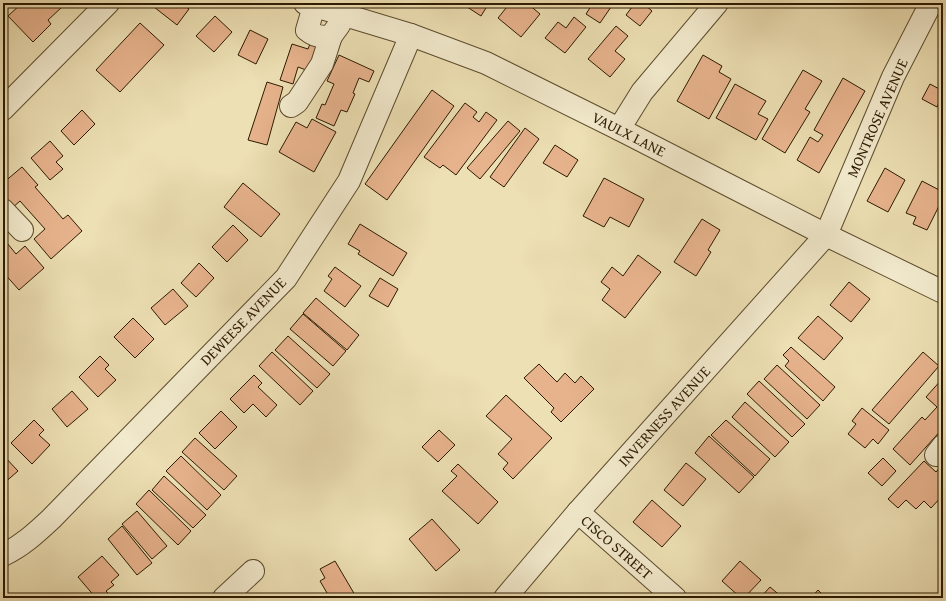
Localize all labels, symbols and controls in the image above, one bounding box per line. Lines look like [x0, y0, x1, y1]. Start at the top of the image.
street label: MONTROSE AVENUE [841, 55, 913, 181]
street label: VAULX LANE [588, 106, 670, 162]
street label: DEWEESE AVENUE [195, 272, 291, 370]
street label: INVERNESS AVENUE [613, 361, 715, 471]
street label: CISCO STREET [577, 510, 658, 584]

